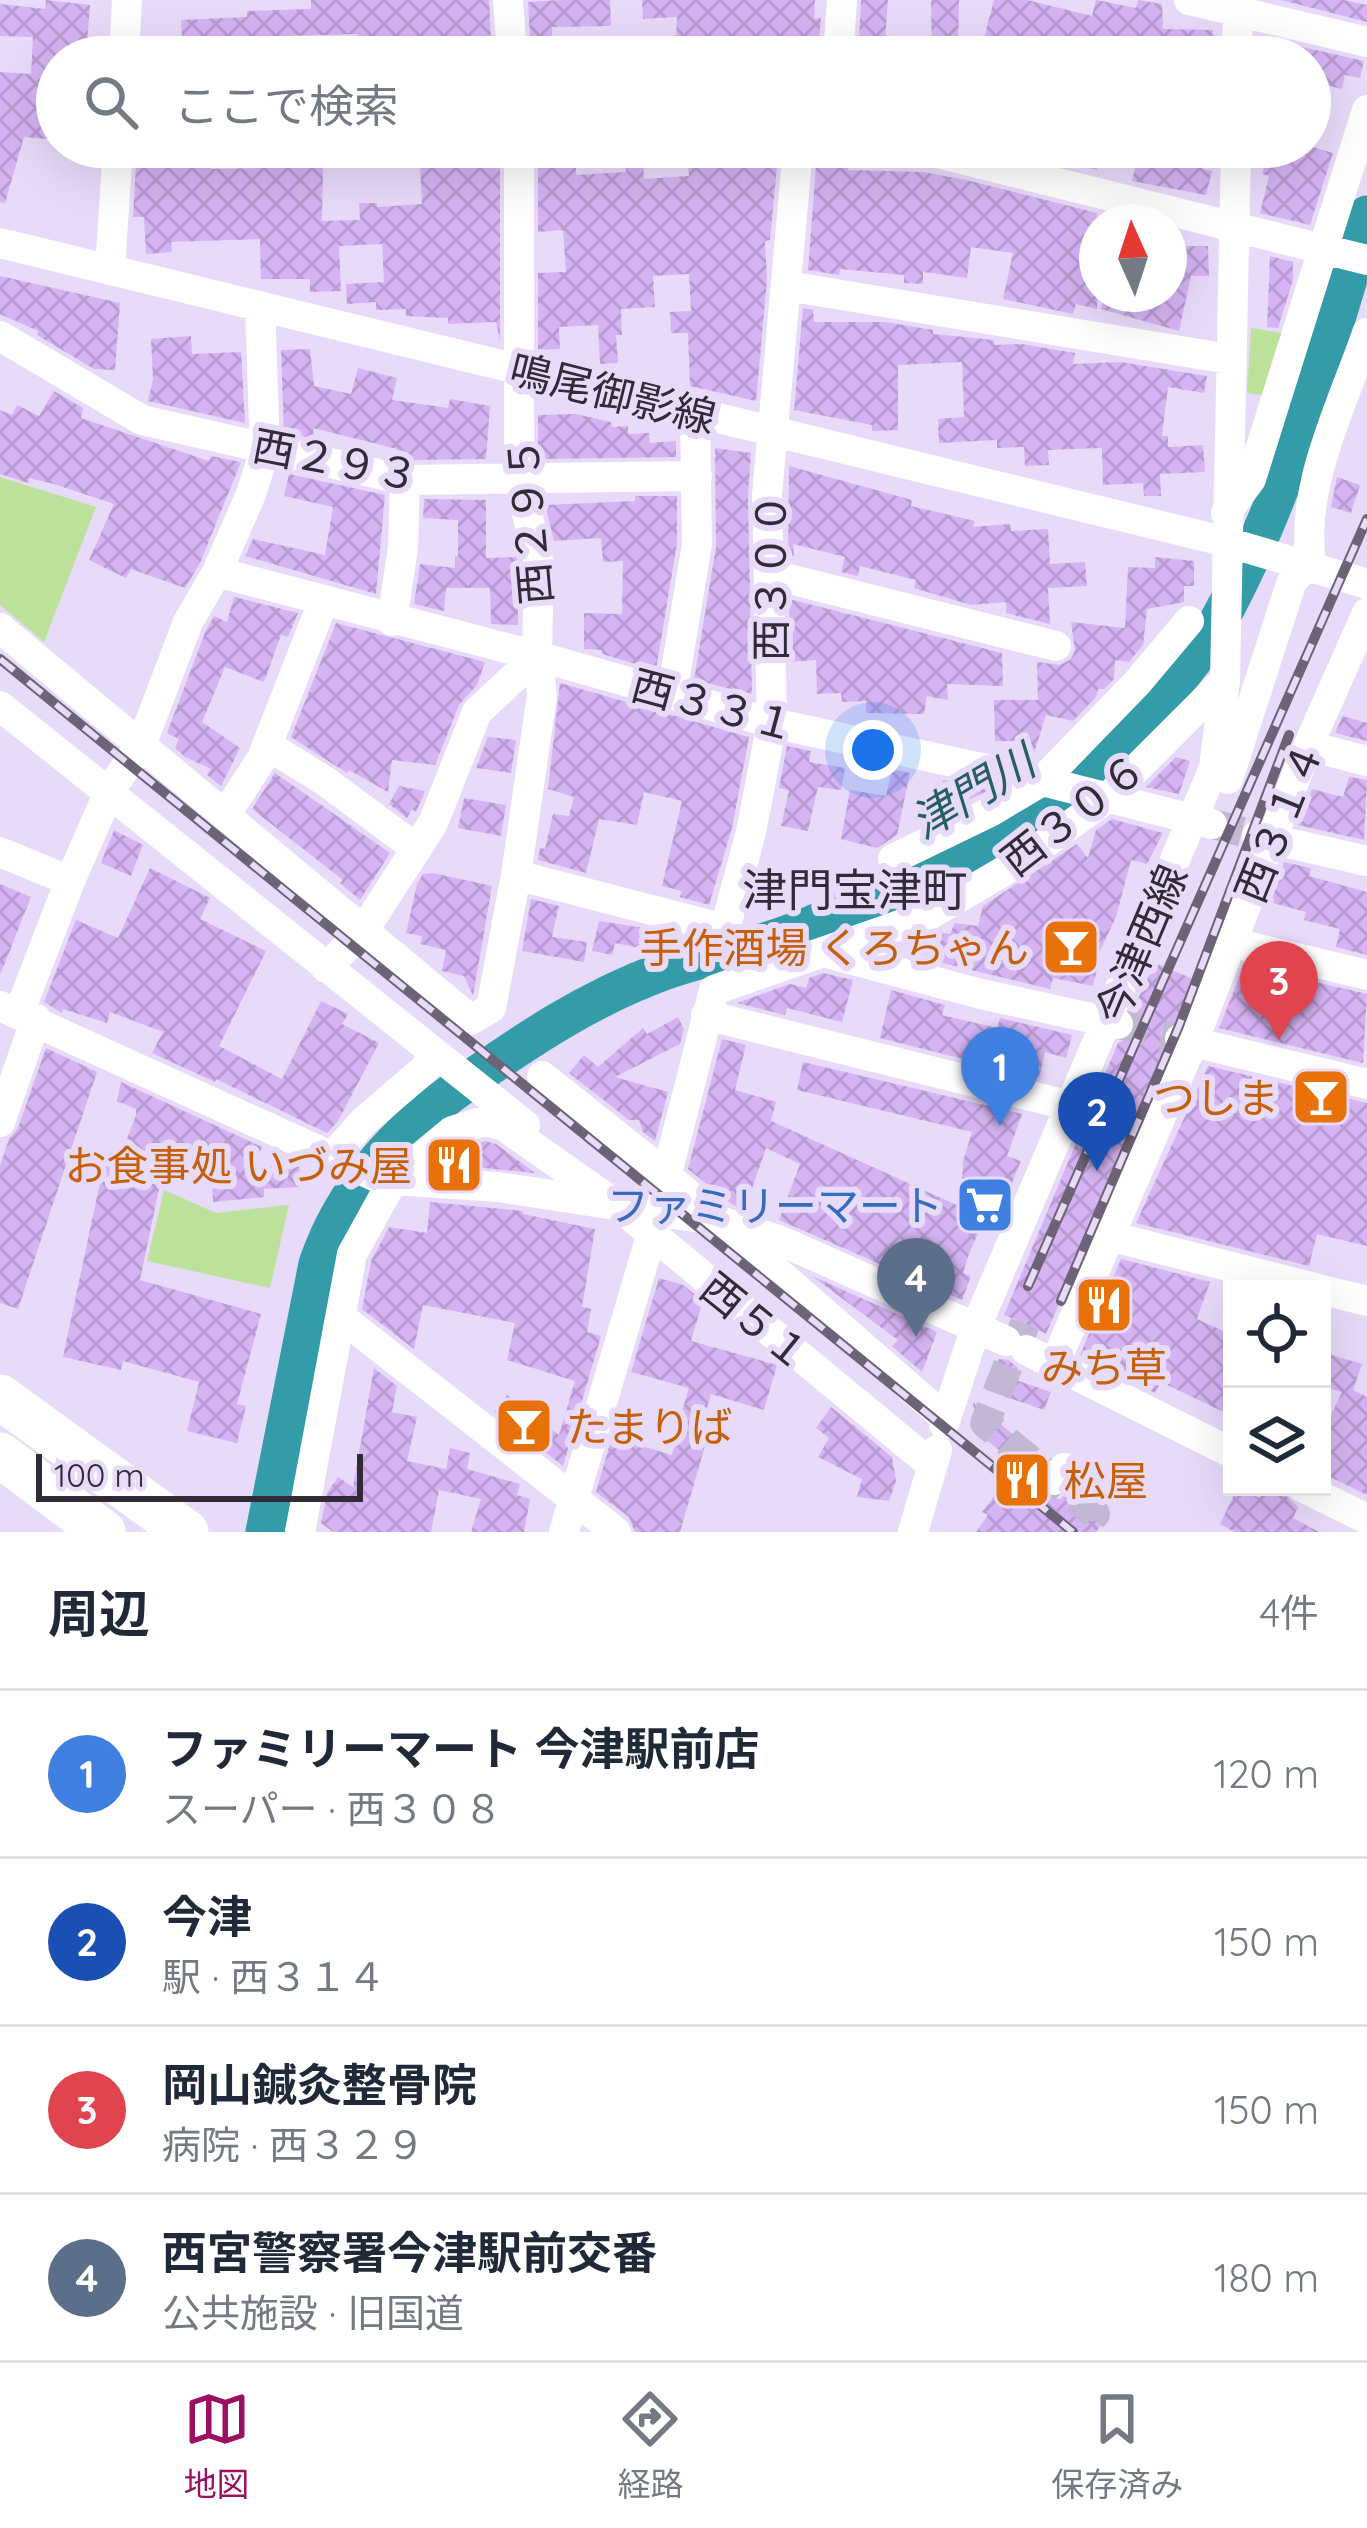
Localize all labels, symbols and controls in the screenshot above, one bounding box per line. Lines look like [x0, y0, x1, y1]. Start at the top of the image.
search box [36, 36, 1331, 168]
icon: search [78, 69, 144, 135]
text: ここで検索 [174, 77, 399, 133]
north arrow [1079, 204, 1187, 312]
street label: 鳴尾御影線 [505, 342, 721, 444]
street label: 西２９３ [248, 418, 424, 502]
street label: 西２９５ [495, 435, 563, 607]
street label: 西３００ [744, 493, 797, 661]
street label: 西３３１ [626, 658, 802, 752]
your location [843, 720, 903, 780]
water label: 津門川 [900, 730, 1048, 850]
street label: 西３１４ [1223, 734, 1335, 910]
street label: 西３０６ [990, 741, 1156, 887]
street label: 今津西線 [1084, 856, 1198, 1032]
district label: 津門宝津町 [742, 861, 968, 917]
bar icon: 手作酒場 くろちゃん [1040, 916, 1102, 978]
place label: 手作酒場 くろちゃん [640, 921, 1029, 974]
pin: 3 [1240, 941, 1318, 1040]
pin: 1 [961, 1027, 1039, 1126]
bar icon: つしま [1290, 1066, 1352, 1128]
place label: つしま [1153, 1071, 1279, 1124]
pin: 2 [1058, 1072, 1136, 1171]
restaurant icon: お食事処 いづみ屋 [423, 1134, 485, 1196]
place label: お食事処 いづみ屋 [65, 1139, 412, 1192]
supermarket icon: ファミリーマート [954, 1174, 1016, 1236]
place label: ファミリーマート [607, 1179, 943, 1232]
pin: 4 [877, 1238, 955, 1337]
street label: 西５１ [690, 1261, 822, 1381]
restaurant icon: みち草 [1073, 1274, 1135, 1336]
map controls [1223, 1280, 1331, 1496]
button: locate [1223, 1280, 1331, 1388]
place label: みち草 [1041, 1341, 1167, 1394]
button: layers [1223, 1388, 1331, 1496]
bar icon: たまりば [493, 1395, 555, 1457]
place label: たまりば [566, 1400, 733, 1453]
scale bar [36, 1448, 363, 1501]
restaurant icon: 松屋 [991, 1449, 1053, 1511]
text: 100 m [54, 1454, 145, 1495]
place label: 松屋 [1064, 1454, 1148, 1507]
text: 周辺 [48, 1581, 150, 1645]
text: 4件 [1259, 1588, 1319, 1637]
text: ファミリーマート 今津駅前店 [162, 1720, 760, 1776]
text: 1 [79, 1749, 95, 1798]
text: 120 m [1214, 1749, 1319, 1798]
text: スーパー · 西３０８ [162, 1784, 503, 1833]
text: 今津 [162, 1888, 252, 1944]
text: 2 [76, 1917, 98, 1966]
text: 150 m [1214, 1917, 1319, 1966]
text: 駅 · 西３１４ [162, 1952, 386, 2001]
text: 岡山鍼灸整骨院 [162, 2056, 477, 2112]
text: 3 [77, 2085, 97, 2134]
text: 150 m [1214, 2085, 1319, 2134]
text: 病院 · 西３２９ [162, 2120, 425, 2169]
text: 西宮警察署今津駅前交番 [162, 2224, 657, 2280]
text: 4 [76, 2253, 98, 2302]
text: 180 m [1214, 2253, 1319, 2302]
text: 公共施設 · 旧国道 [162, 2288, 464, 2337]
tab: 地図 [184, 2386, 250, 2506]
tab: 経路 [617, 2386, 683, 2506]
tab: 保存済み [1051, 2386, 1183, 2506]

